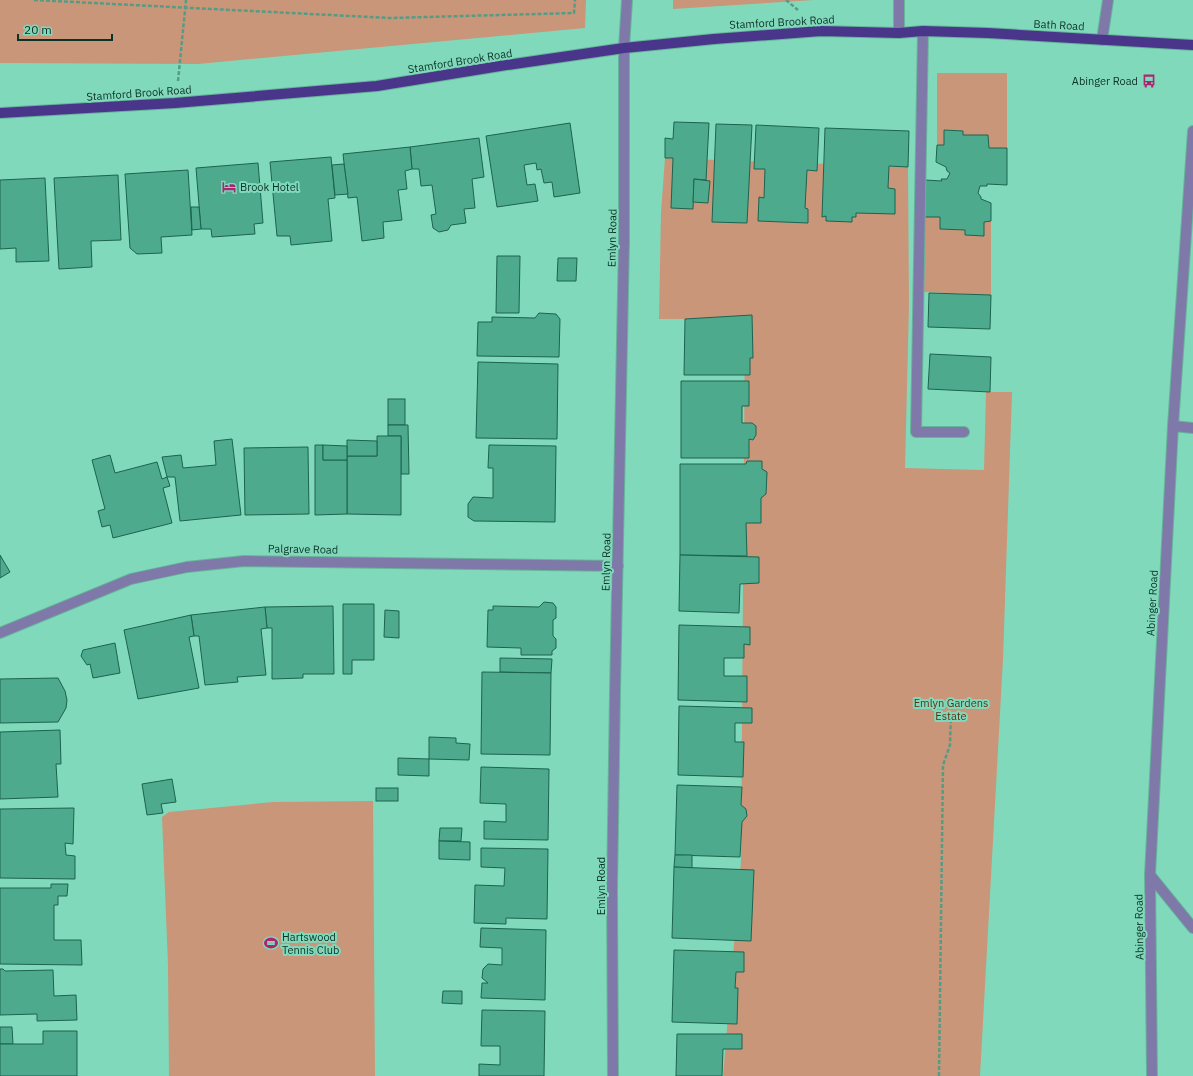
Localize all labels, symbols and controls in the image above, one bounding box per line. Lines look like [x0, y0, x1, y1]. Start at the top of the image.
street label: Stamford Brook Road [729, 12, 835, 32]
scale bar [18, 16, 112, 42]
street label: Bath Road [1033, 17, 1085, 33]
text: 20 m [24, 22, 52, 37]
street label: Stamford Brook Road [407, 46, 513, 76]
bus stop icon: Abinger Road [1141, 73, 1157, 89]
place label: Abinger Road [1072, 74, 1138, 88]
street label: Stamford Brook Road [86, 82, 192, 104]
hotel icon: Brook Hotel [221, 179, 237, 195]
place label: Brook Hotel [240, 180, 299, 194]
street label: Emlyn Road [604, 209, 620, 267]
street label: Emlyn Road [598, 533, 614, 591]
street label: Palgrave Road [268, 541, 338, 557]
street label: Abinger Road [1143, 570, 1161, 636]
park label: Emlyn Gardens Estate [914, 696, 988, 723]
street label: Emlyn Road [594, 857, 608, 915]
street label: Abinger Road [1131, 894, 1147, 960]
place label: Hartswood Tennis Club [282, 930, 339, 957]
sports icon: Hartswood Tennis Club [263, 935, 279, 951]

